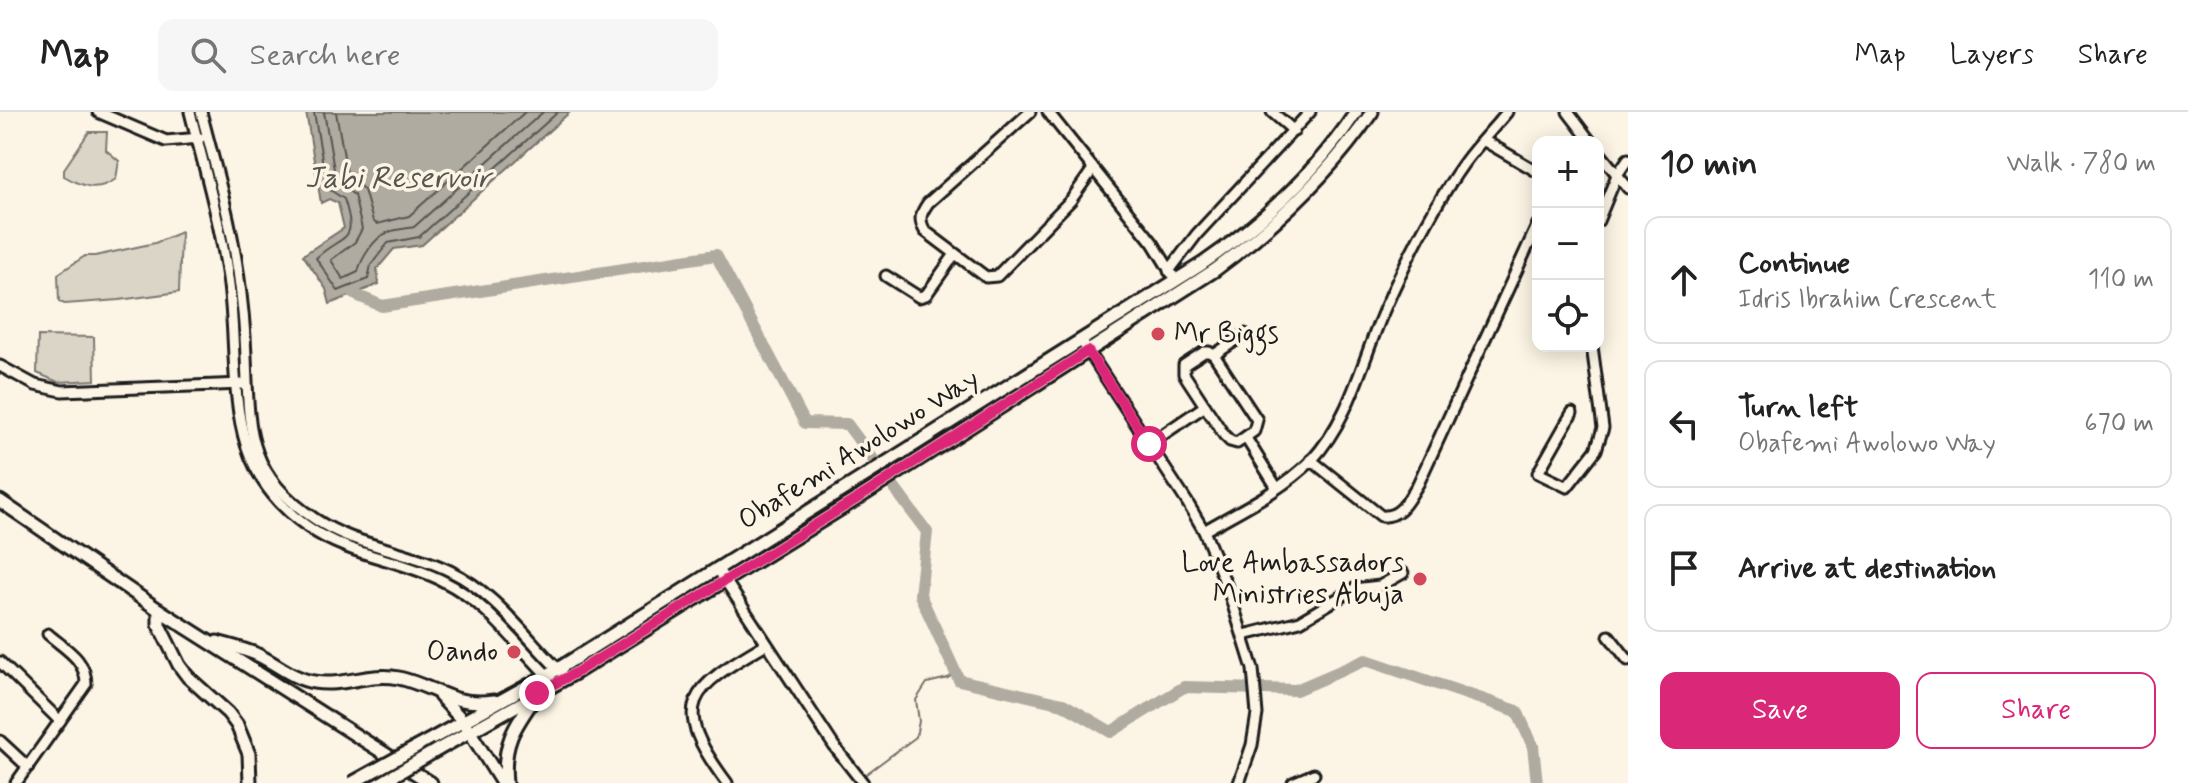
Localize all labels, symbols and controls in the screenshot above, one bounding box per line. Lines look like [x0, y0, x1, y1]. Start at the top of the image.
search box [158, 19, 718, 91]
text: Map [40, 31, 110, 80]
icon: search [186, 33, 230, 77]
text: Search here [250, 36, 401, 75]
text: Map [1855, 37, 1906, 74]
text: Layers [1950, 37, 2034, 74]
text: Share [2078, 37, 2148, 74]
map controls [1532, 136, 1604, 352]
button: + [1532, 136, 1604, 208]
text: 10 min [1660, 142, 1758, 187]
text: Walk · 780 m [2006, 147, 2156, 181]
water label: Jabi Reservoir [305, 159, 494, 198]
button: − [1532, 208, 1604, 280]
text: Continue [1738, 244, 1850, 283]
icon: ahead [1662, 258, 1706, 302]
text: 110 m [2088, 263, 2154, 297]
button: locate [1532, 280, 1604, 352]
text: Idris Ibrahim Crescent [1738, 283, 1996, 317]
place label: Mr Biggs [1174, 316, 1279, 356]
marker: Mr Biggs [1149, 325, 1167, 343]
street label: Obafemi Awolowo Way [732, 361, 986, 539]
text: Turn left [1738, 388, 1858, 427]
icon: left [1662, 402, 1706, 446]
text: 670 m [2084, 407, 2154, 441]
route start [1131, 426, 1167, 462]
text: Obafemi Awolowo Way [1738, 427, 1996, 461]
place label: Love Ambassadors Ministries Abuja [1182, 545, 1404, 614]
icon: arrive [1662, 546, 1706, 590]
text: Arrive at destination [1738, 549, 1996, 588]
marker: Love Ambassadors Ministries Abuja [1411, 570, 1429, 588]
place label: Oando [427, 634, 498, 671]
marker: Oando [505, 643, 523, 661]
button: Save [1660, 672, 1900, 749]
button: Share [1916, 672, 2156, 749]
route end [519, 675, 555, 711]

